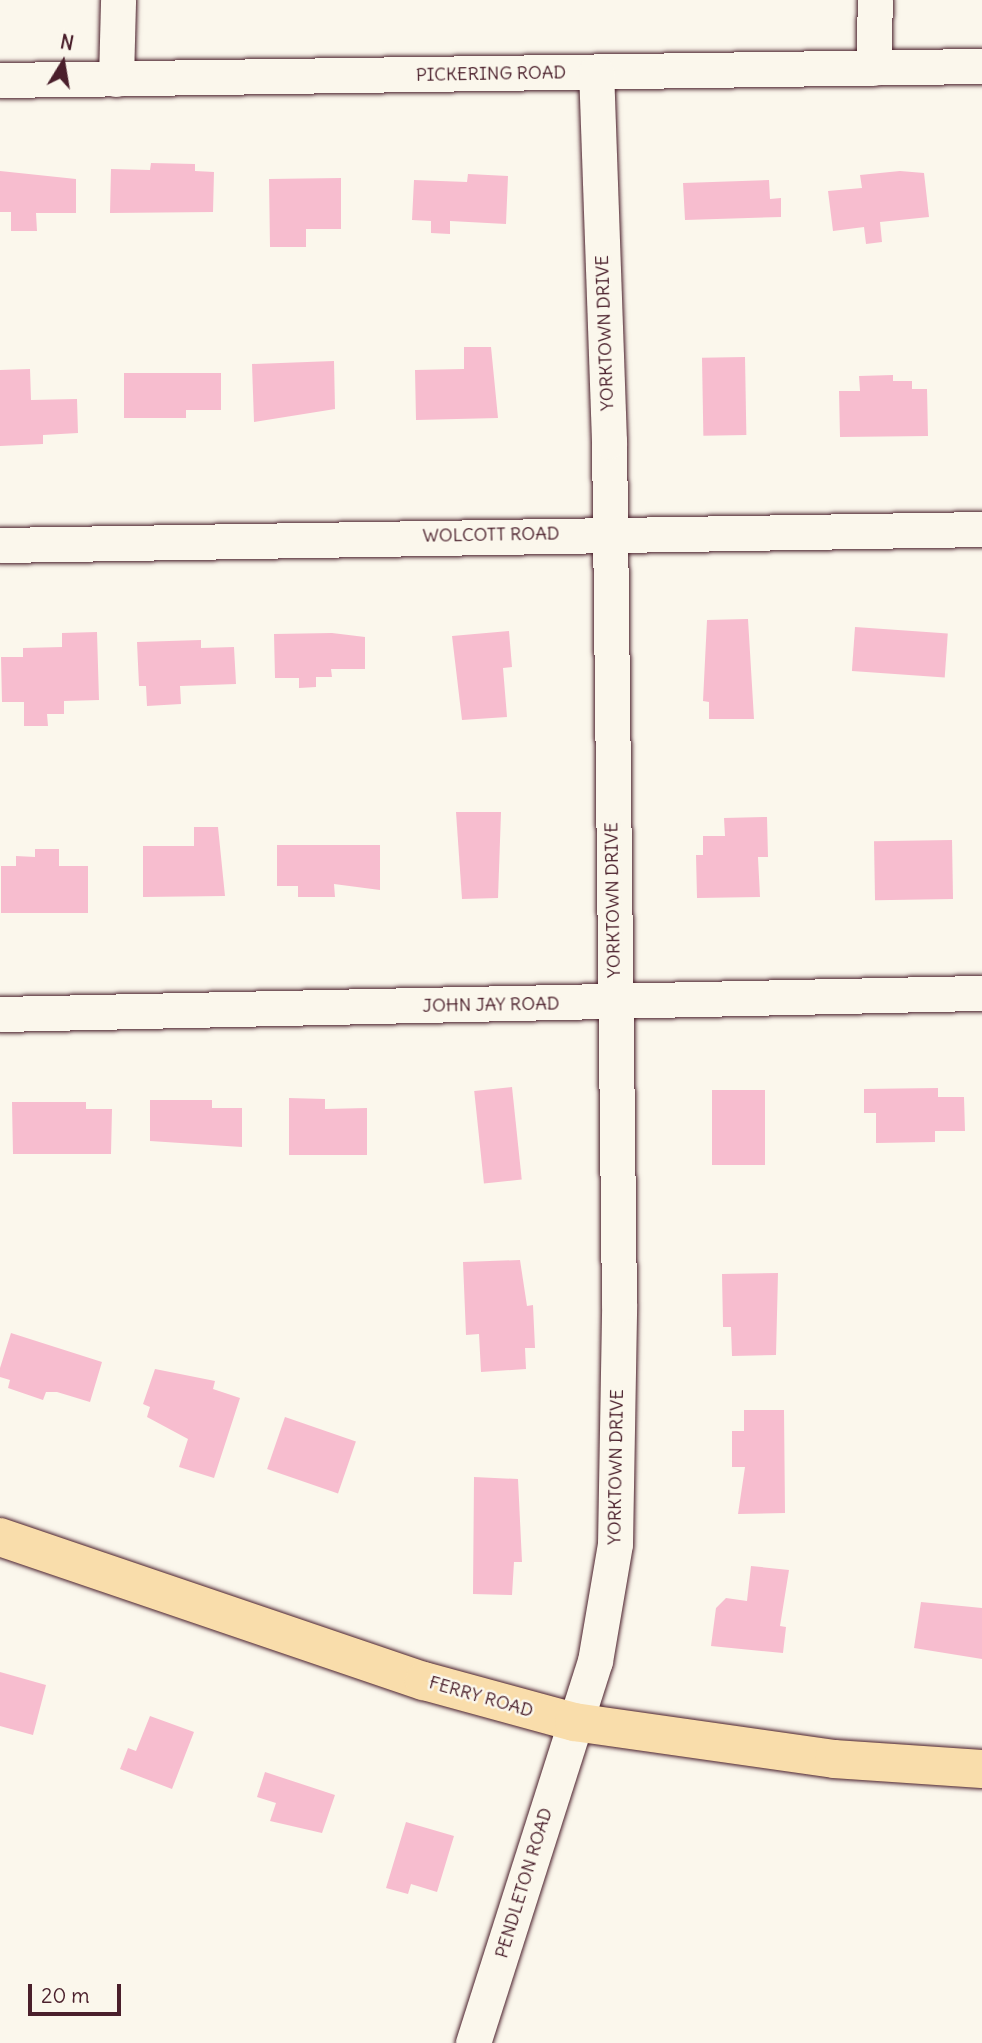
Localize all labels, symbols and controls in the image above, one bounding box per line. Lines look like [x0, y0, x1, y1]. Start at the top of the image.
north arrow [28, 28, 98, 98]
text: N [58, 29, 76, 55]
street label: PICKERING ROAD [416, 62, 566, 86]
street label: YORKTOWN DRIVE [591, 255, 619, 411]
street label: WOLCOTT ROAD [422, 523, 560, 547]
street label: YORKTOWN DRIVE [601, 822, 625, 978]
street label: JOHN JAY ROAD [422, 993, 560, 1017]
street label: YORKTOWN DRIVE [604, 1389, 628, 1545]
street label: FERRY ROAD [426, 1672, 536, 1722]
street label: PENDLETON ROAD [491, 1805, 557, 1961]
scale bar [32, 1969, 124, 2013]
text: 20 m [41, 1982, 90, 2009]

